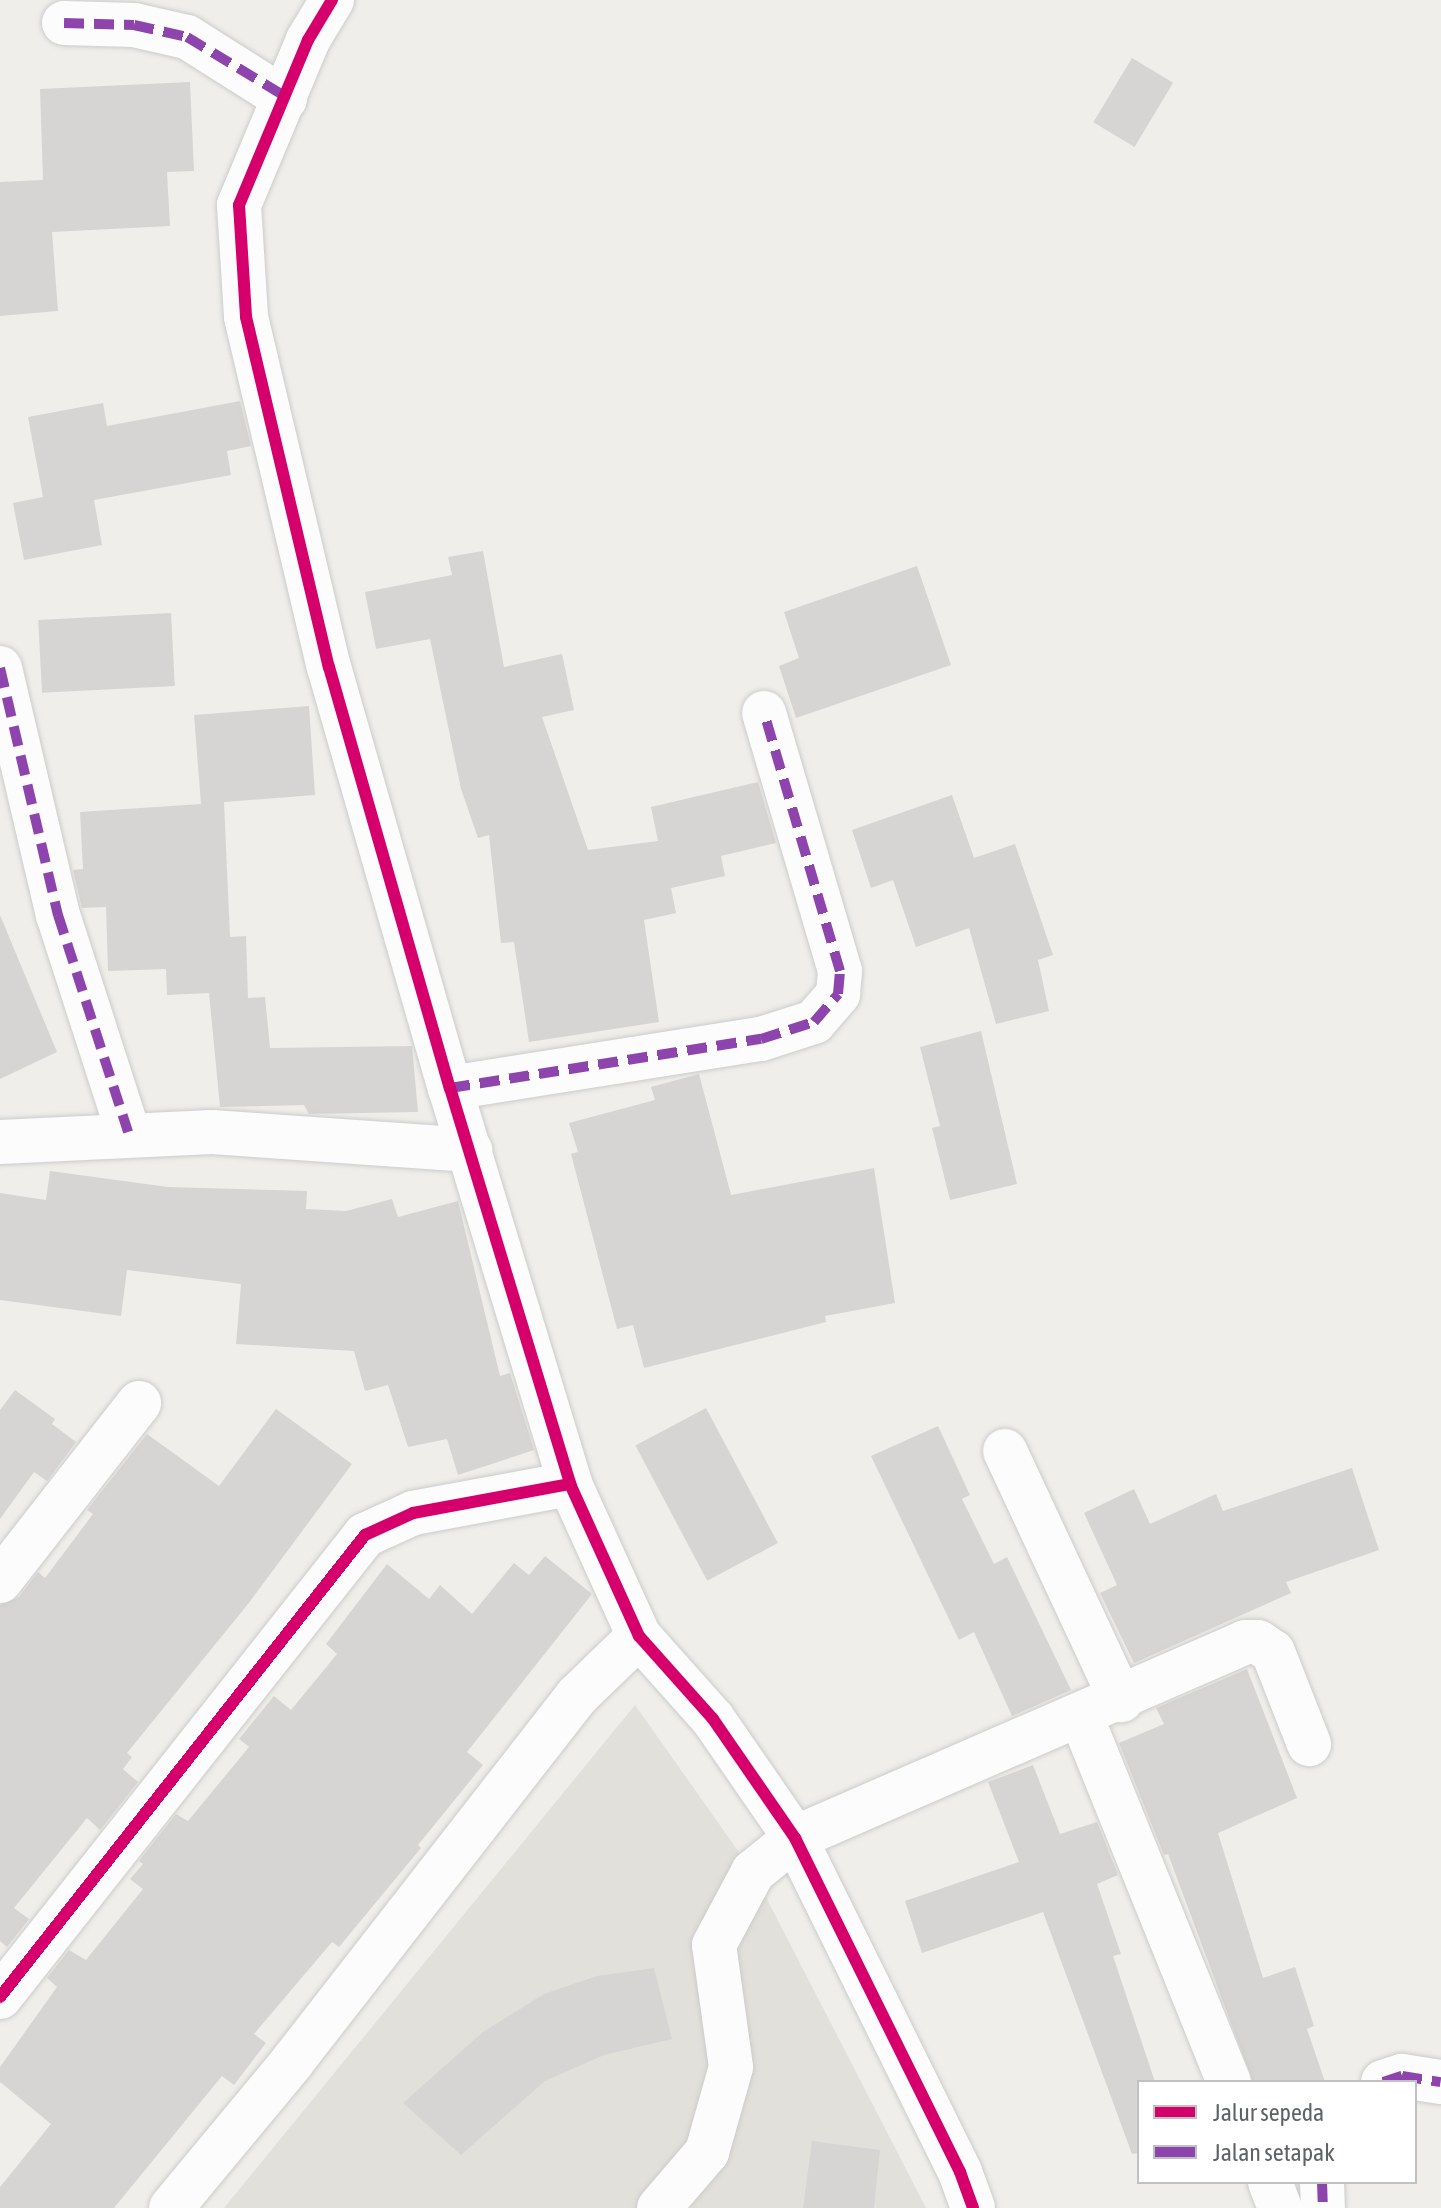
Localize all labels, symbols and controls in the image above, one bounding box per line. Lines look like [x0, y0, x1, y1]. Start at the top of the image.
legend [1137, 2080, 1417, 2184]
text: Jalur sepeda [1213, 2099, 1324, 2126]
text: Jalan setapak [1213, 2139, 1335, 2166]

